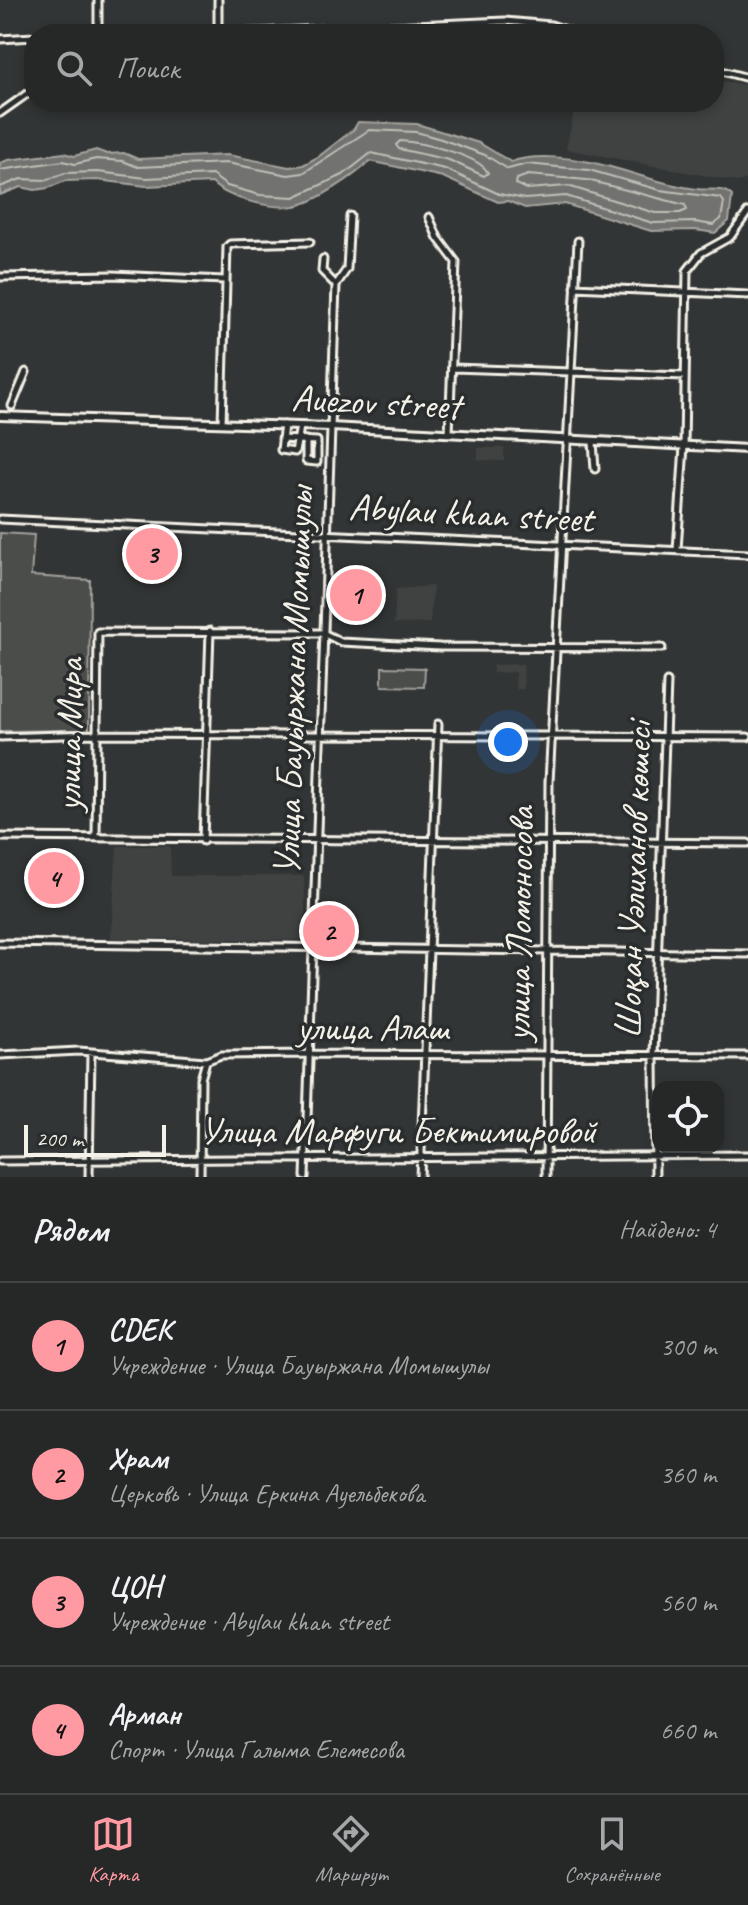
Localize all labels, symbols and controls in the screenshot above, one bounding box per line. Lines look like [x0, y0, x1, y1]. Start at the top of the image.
search box [24, 24, 724, 112]
icon: search [52, 46, 96, 90]
text: Поиск [116, 49, 179, 87]
street label: Auezov street [291, 374, 467, 430]
street label: Улица Бауыржана Момышулы [263, 482, 323, 877]
street label: Abylau khan street [348, 483, 598, 543]
pin: 3 [126, 524, 178, 584]
pin: 1 [330, 565, 382, 625]
street label: улица Мира [44, 655, 94, 814]
street label: Шоқан Уәлиханов көшесі [604, 716, 662, 1040]
your location [488, 722, 528, 762]
street label: улица Ломоносова [493, 804, 545, 1044]
pin: 4 [28, 848, 80, 908]
pin: 2 [303, 901, 355, 961]
street label: улица Алаш [295, 1004, 451, 1051]
map controls [652, 1081, 724, 1153]
button: locate [652, 1081, 724, 1153]
street label: Улица Марфуги Бектимировой [200, 1107, 598, 1154]
scale bar [24, 1121, 166, 1157]
text: 200 m [36, 1125, 83, 1153]
text: Рядом [32, 1208, 108, 1251]
text: Найдено: 4 [619, 1213, 716, 1246]
text: CDEK [108, 1311, 171, 1349]
text: 1 [52, 1330, 64, 1363]
text: 300 m [660, 1330, 716, 1363]
text: Учреждение · Улица Бауыржана Момышулы [108, 1349, 489, 1382]
text: Храм [108, 1439, 168, 1477]
text: 2 [52, 1458, 64, 1491]
text: 360 m [660, 1458, 716, 1491]
text: Церковь · Улица Еркина Ауельбекова [108, 1477, 424, 1510]
text: ЦОН [108, 1567, 162, 1605]
text: 3 [52, 1586, 64, 1619]
text: 560 m [660, 1586, 716, 1619]
text: Учреждение · Abylau khan street [108, 1605, 389, 1638]
text: Арман [108, 1695, 181, 1733]
text: 4 [52, 1714, 64, 1747]
text: 660 m [660, 1714, 716, 1747]
text: Спорт · Улица Галыма Елемесова [108, 1733, 404, 1766]
tab: Карта [88, 1812, 139, 1888]
tab: Маршрут [315, 1812, 388, 1888]
tab: Сохранённые [564, 1812, 660, 1888]

